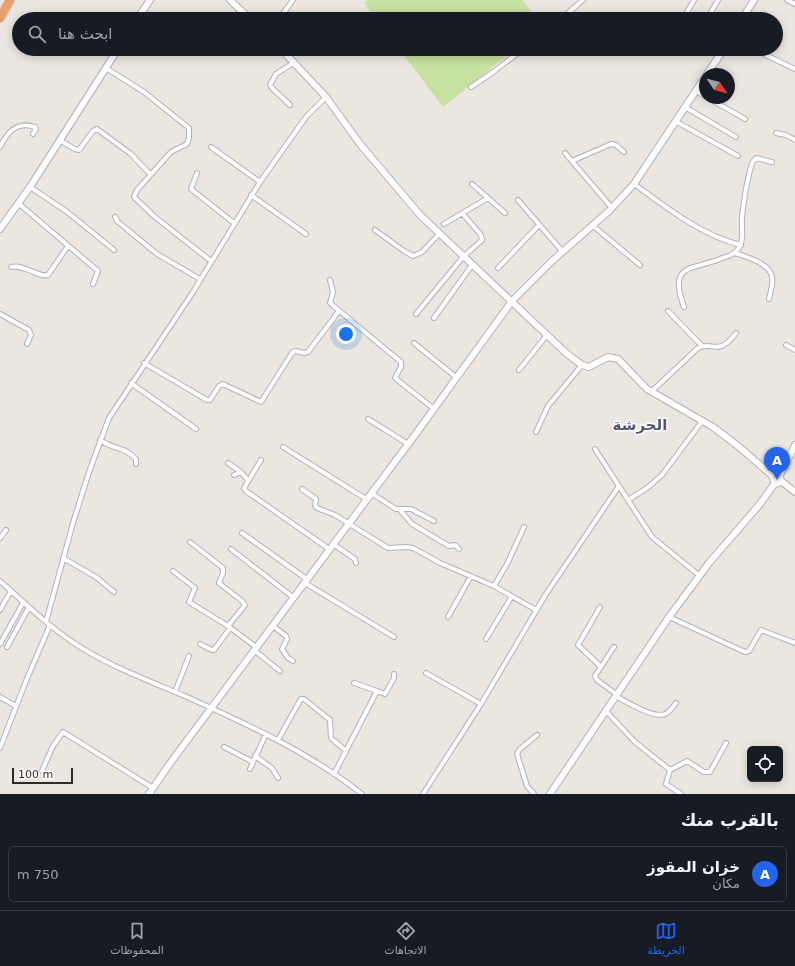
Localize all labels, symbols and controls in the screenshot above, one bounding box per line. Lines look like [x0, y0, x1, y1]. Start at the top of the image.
search box [12, 12, 783, 56]
icon: search [26, 23, 48, 45]
text: ابحث هنا [58, 25, 113, 43]
north arrow [699, 68, 735, 104]
your location [336, 324, 356, 344]
district label: الحرشة [613, 416, 667, 434]
pin: A [764, 447, 790, 480]
map controls [747, 746, 783, 782]
button: locate [747, 746, 783, 782]
scale bar [12, 766, 73, 785]
text: 100 m [18, 768, 53, 781]
text: بالقرب منك [681, 810, 779, 830]
text: خزان المقوز [647, 858, 740, 876]
text: 750 m [17, 867, 59, 882]
text: A [760, 867, 770, 882]
text: مكان [712, 876, 740, 891]
tab: المحفوظات [110, 920, 164, 957]
tab: الاتجاهات [384, 920, 427, 957]
tab: الخريطة [647, 920, 685, 957]

